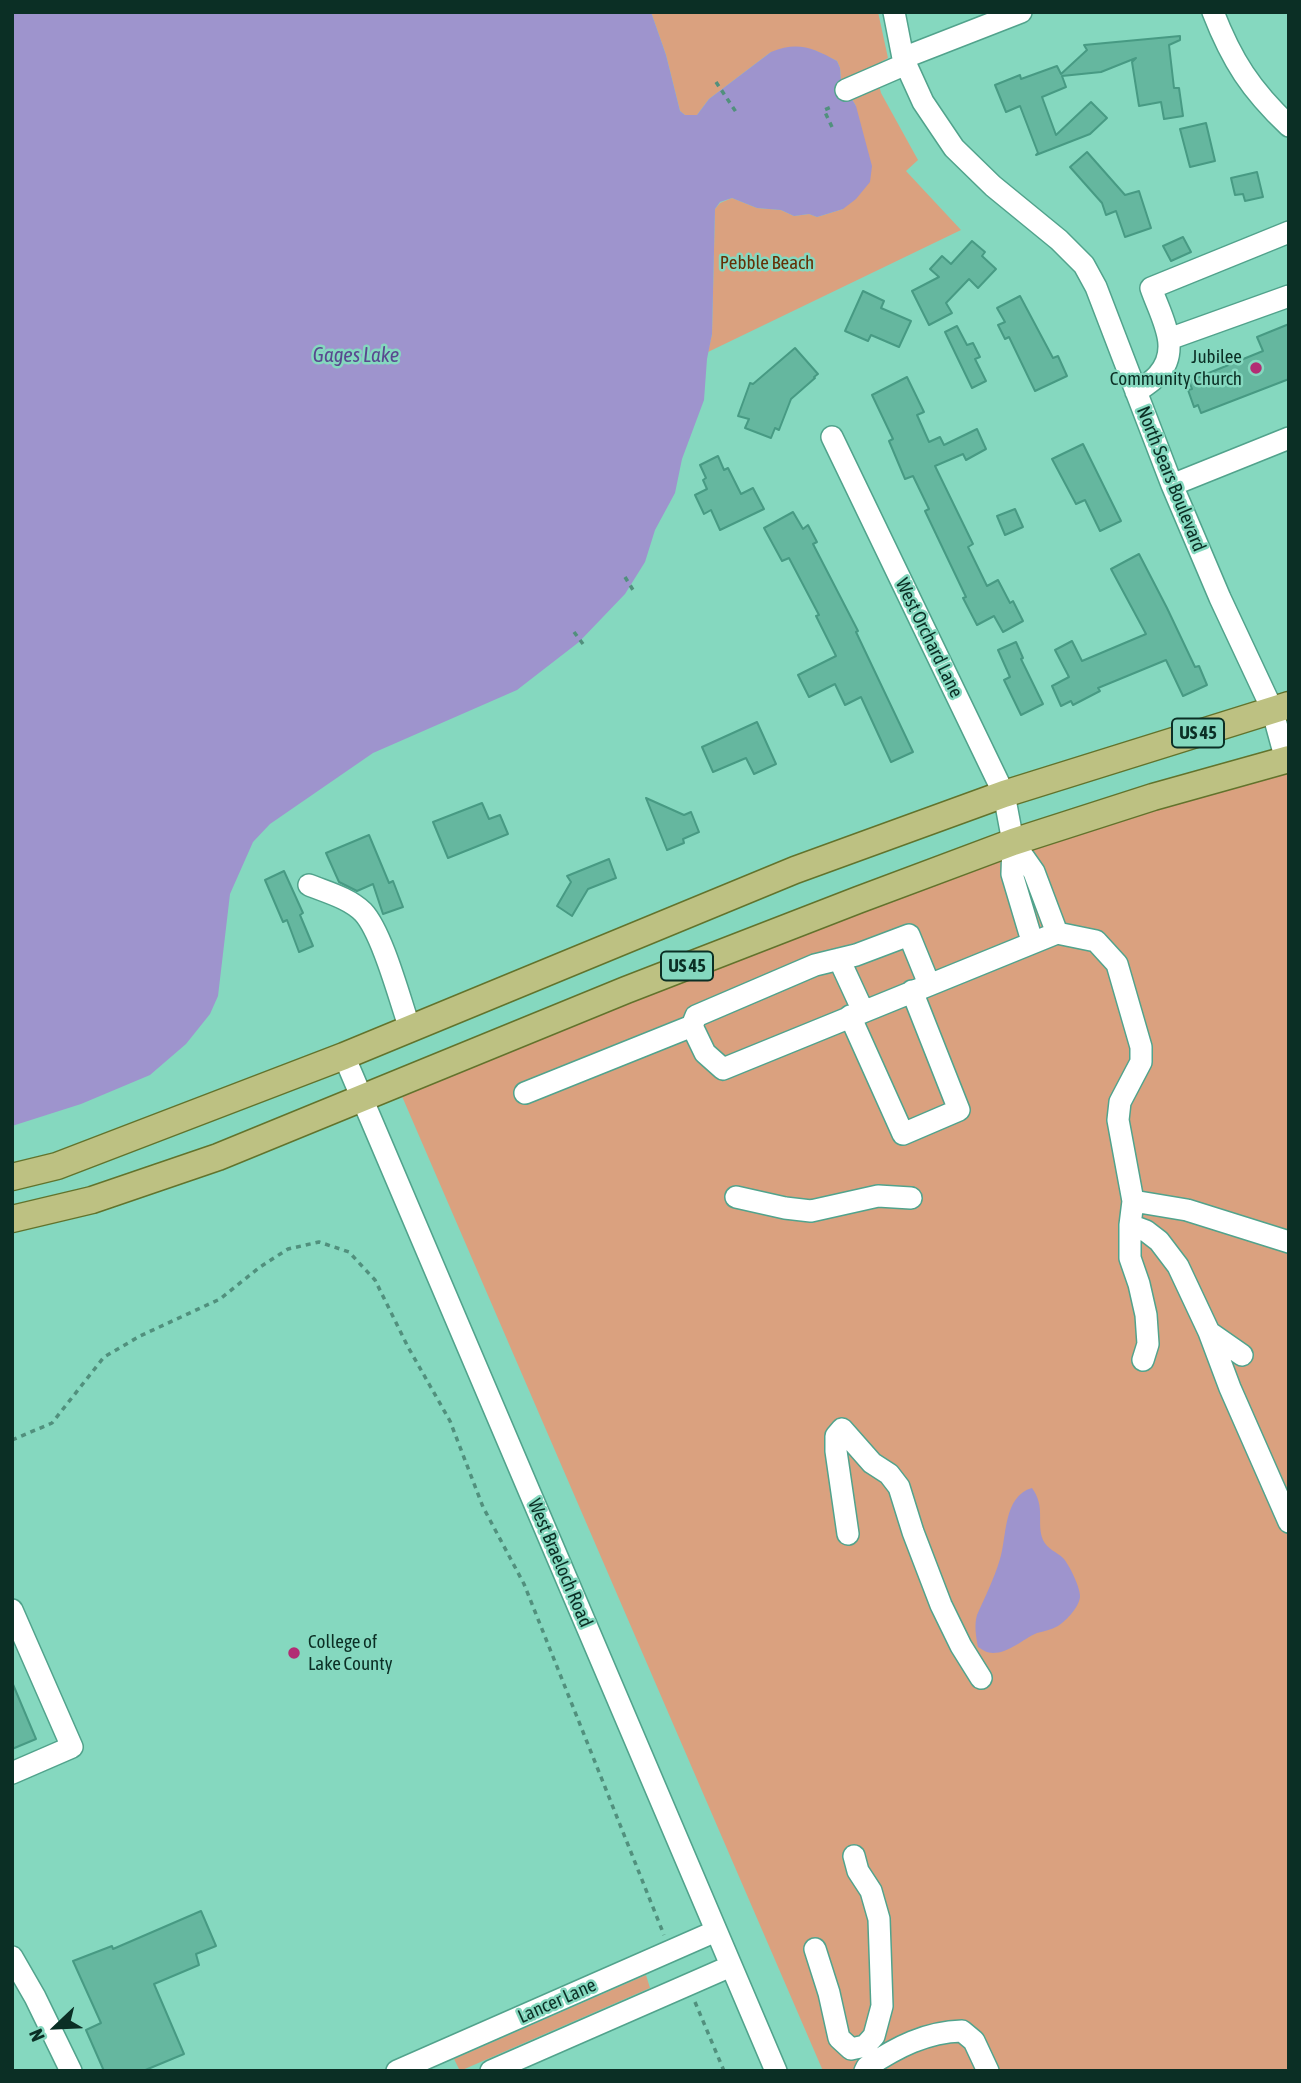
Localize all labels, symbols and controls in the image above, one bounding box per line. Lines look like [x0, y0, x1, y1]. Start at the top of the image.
park label: Pebble Beach [720, 252, 814, 274]
water label: Gages Lake [313, 342, 399, 368]
place label: Jubilee Community Church [1110, 346, 1242, 390]
marker: Jubilee Community Church [1248, 360, 1264, 376]
street label: North Sears Boulevard [1131, 403, 1211, 555]
street label: West Orchard Lane [890, 575, 968, 701]
road number: US 45 [1172, 718, 1224, 748]
road number: US 45 [661, 951, 713, 981]
street label: West Braeloch Road [523, 1495, 597, 1631]
place label: College of Lake County [308, 1631, 393, 1675]
marker: College of Lake County [286, 1645, 302, 1661]
street label: Lancer Lane [514, 1974, 600, 2028]
north arrow [21, 1992, 91, 2062]
text: N [24, 2026, 49, 2045]

